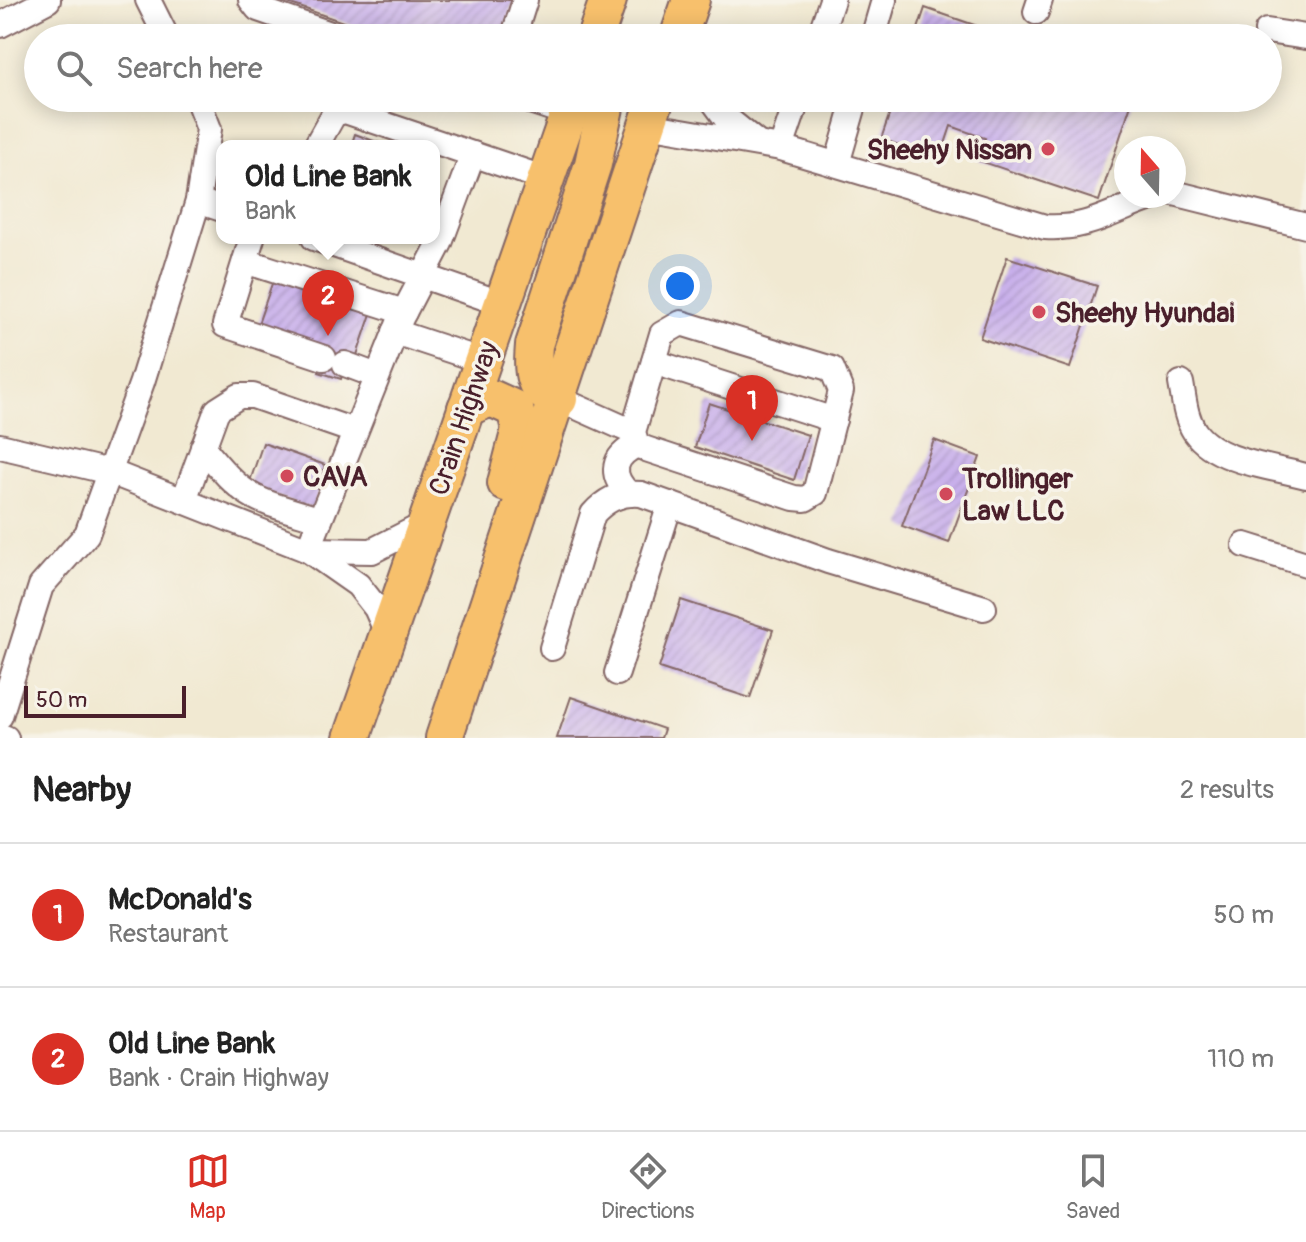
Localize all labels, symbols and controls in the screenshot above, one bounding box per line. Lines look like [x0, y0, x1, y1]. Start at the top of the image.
search box [24, 24, 1282, 112]
icon: search [52, 46, 96, 90]
text: Search here [116, 50, 263, 87]
place label: Sheehy Nissan [867, 133, 1032, 168]
north arrow [1114, 136, 1186, 208]
popup [216, 140, 440, 244]
marker: Sheehy Nissan [1039, 140, 1057, 158]
text: Old Line Bank [244, 158, 412, 195]
text: Bank [244, 195, 296, 227]
your location [660, 266, 700, 306]
pin: 2 [302, 270, 354, 336]
place label: Sheehy Hyundai [1055, 296, 1235, 331]
marker: Sheehy Hyundai [1030, 303, 1048, 321]
street label: Crain Highway [422, 337, 507, 500]
pin: 1 [726, 375, 778, 441]
place label: CAVA [303, 460, 368, 495]
place label: Trollinger Law LLC [961, 462, 1074, 529]
marker: CAVA [278, 467, 296, 485]
marker: Trollinger Law LLC [937, 485, 955, 503]
scale bar [24, 682, 186, 718]
text: 50 m [36, 686, 87, 714]
text: Nearby [32, 769, 131, 812]
text: 2 results [1180, 774, 1274, 806]
text: McDonald's [108, 881, 252, 918]
text: 1 [53, 899, 63, 931]
text: 50 m [1213, 899, 1274, 931]
text: Restaurant [108, 918, 228, 950]
text: Old Line Bank [108, 1025, 275, 1062]
text: 2 [51, 1043, 65, 1075]
text: 110 m [1207, 1043, 1274, 1075]
text: Bank · Crain Highway [108, 1062, 329, 1094]
tab: Map [186, 1149, 230, 1225]
tab: Directions [601, 1149, 694, 1225]
tab: Saved [1066, 1149, 1120, 1225]

